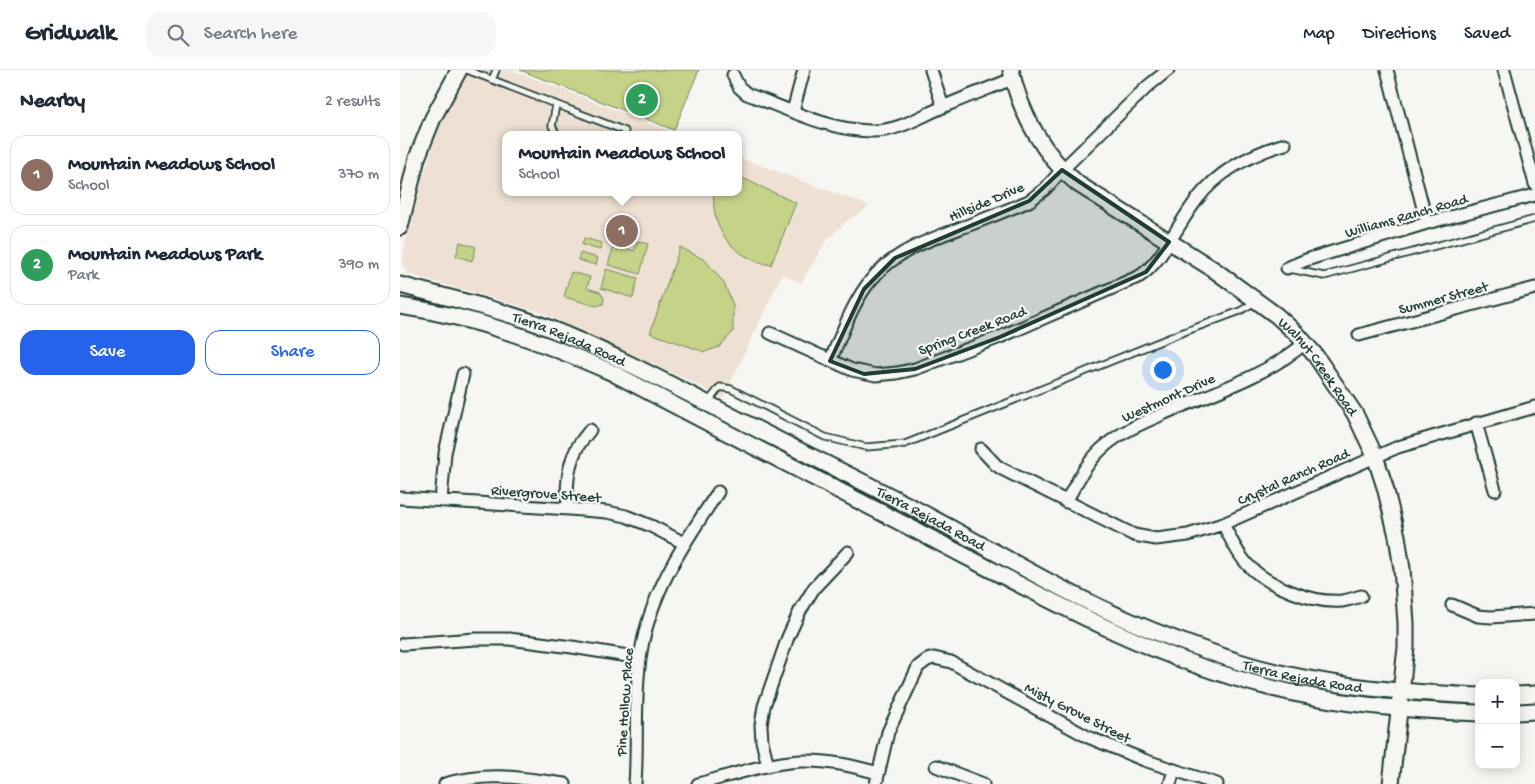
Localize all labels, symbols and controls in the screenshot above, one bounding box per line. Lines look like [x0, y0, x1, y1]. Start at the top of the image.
search box [146, 12, 496, 57]
text: Gridwalk [25, 20, 116, 49]
icon: search [164, 21, 192, 49]
text: Search here [204, 23, 297, 46]
text: Map [1303, 24, 1335, 45]
text: Directions [1363, 24, 1436, 45]
text: Saved [1464, 24, 1510, 45]
pin: 2 [626, 81, 658, 119]
text: Nearby [20, 90, 85, 115]
text: 2 results [325, 93, 380, 112]
popup [502, 131, 742, 196]
text: Mountain Meadows School [518, 143, 726, 166]
text: Mountain Meadows School [68, 154, 275, 177]
text: 1 [34, 166, 40, 185]
text: 370 m [338, 166, 379, 185]
text: School [518, 166, 560, 185]
text: School [68, 177, 110, 196]
street label: Hillside Drive [946, 179, 1027, 227]
street label: Williams Ranch Road [1343, 190, 1471, 243]
pin: 1 [606, 212, 638, 250]
text: Mountain Meadows Park [68, 244, 262, 267]
text: 2 [33, 256, 41, 275]
text: 390 m [338, 256, 379, 275]
text: Park [68, 267, 99, 286]
street label: Summer Street [1397, 278, 1492, 320]
street label: Spring Creek Road [916, 303, 1030, 361]
street label: Tierra Rejada Road [509, 309, 629, 372]
street label: Walnut Creek Road [1274, 314, 1361, 421]
button: Save [20, 330, 195, 375]
button: Share [205, 330, 380, 375]
your location [1150, 357, 1176, 383]
street label: Westmont Drive [1119, 370, 1218, 427]
street label: Crystal Ranch Road [1235, 445, 1354, 511]
street label: Rivergrove Street [490, 482, 603, 508]
street label: Tierra Rejada Road [872, 483, 989, 557]
street label: Pine Hollow Place [613, 647, 639, 758]
street label: Tierra Rejada Road [1240, 656, 1364, 698]
street label: Misty Grove Street [1021, 679, 1135, 749]
map controls [1475, 679, 1520, 769]
button: + [1475, 679, 1520, 724]
button: − [1475, 724, 1520, 769]

